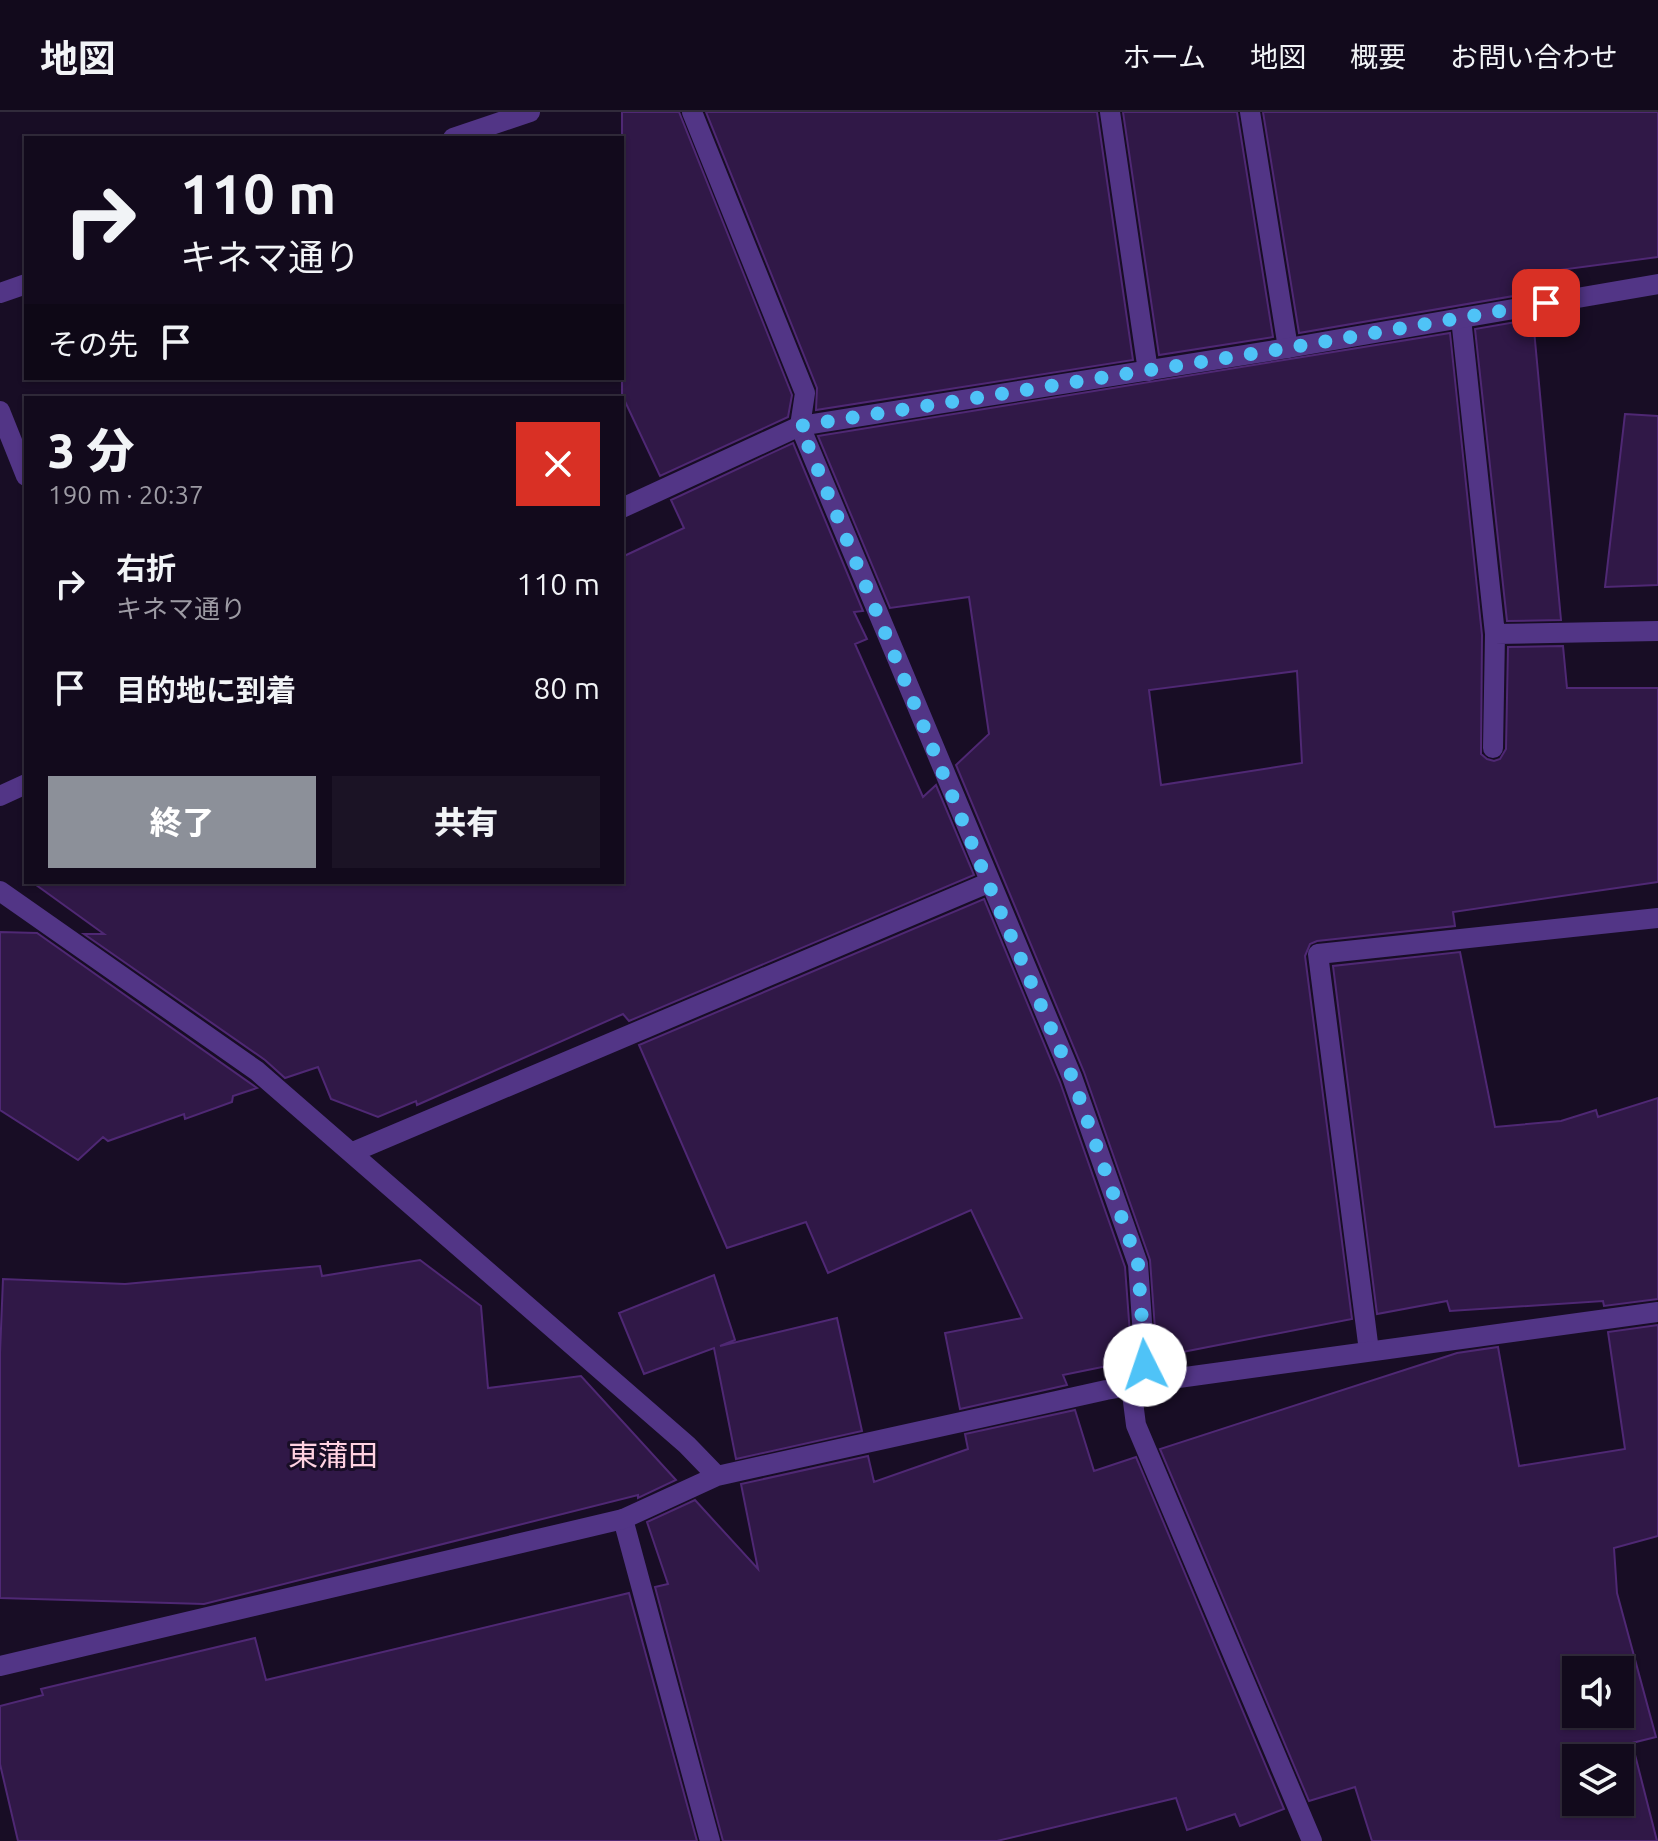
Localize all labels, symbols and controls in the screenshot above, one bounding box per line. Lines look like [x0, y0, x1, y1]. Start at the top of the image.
text: 地図 [40, 37, 116, 79]
text: ホーム [1123, 41, 1206, 72]
text: 地図 [1250, 41, 1306, 72]
text: 概要 [1350, 41, 1406, 72]
text: お問い合わせ [1450, 41, 1618, 72]
text: 110 m [180, 162, 336, 225]
icon: right [48, 168, 152, 272]
text: キネマ通り [180, 236, 360, 277]
pin [1512, 269, 1580, 337]
icon: arrive [1524, 281, 1568, 325]
icon: arrive [154, 320, 198, 364]
text: その先 [48, 327, 138, 361]
button: close [516, 422, 600, 506]
text: 3 分 [48, 423, 135, 477]
text: 190 m · 20:37 [48, 480, 204, 509]
text: 右折 [116, 551, 176, 585]
icon: right [48, 562, 92, 606]
text: 110 m [516, 567, 600, 601]
text: キネマ通り [116, 594, 246, 623]
icon: arrive [48, 666, 92, 710]
text: 80 m [533, 671, 600, 705]
text: 目的地に到着 [116, 673, 296, 707]
button: 終了 [48, 776, 316, 868]
button: 共有 [332, 776, 600, 868]
position arrow [1103, 1323, 1187, 1407]
district label: 東蒲田 [288, 1438, 378, 1472]
map controls [1562, 1656, 1634, 1816]
button: sound [1562, 1656, 1634, 1728]
button: layers [1562, 1744, 1634, 1816]

